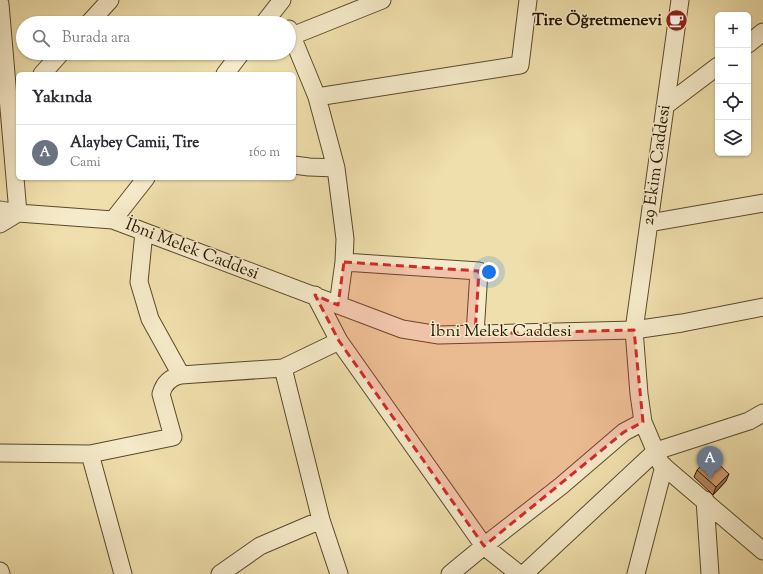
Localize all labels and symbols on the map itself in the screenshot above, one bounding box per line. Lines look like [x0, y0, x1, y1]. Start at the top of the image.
cafe icon: Tire Öğretmenevi [664, 8, 690, 34]
place label: Tire Öğretmenevi [532, 9, 662, 33]
street label: 29 Ekim Caddesi [637, 103, 677, 227]
street label: İbni Melek Caddesi [122, 213, 263, 287]
your location [479, 262, 499, 282]
street label: İbni Melek Caddesi [430, 320, 572, 344]
pin: A [697, 446, 723, 479]

